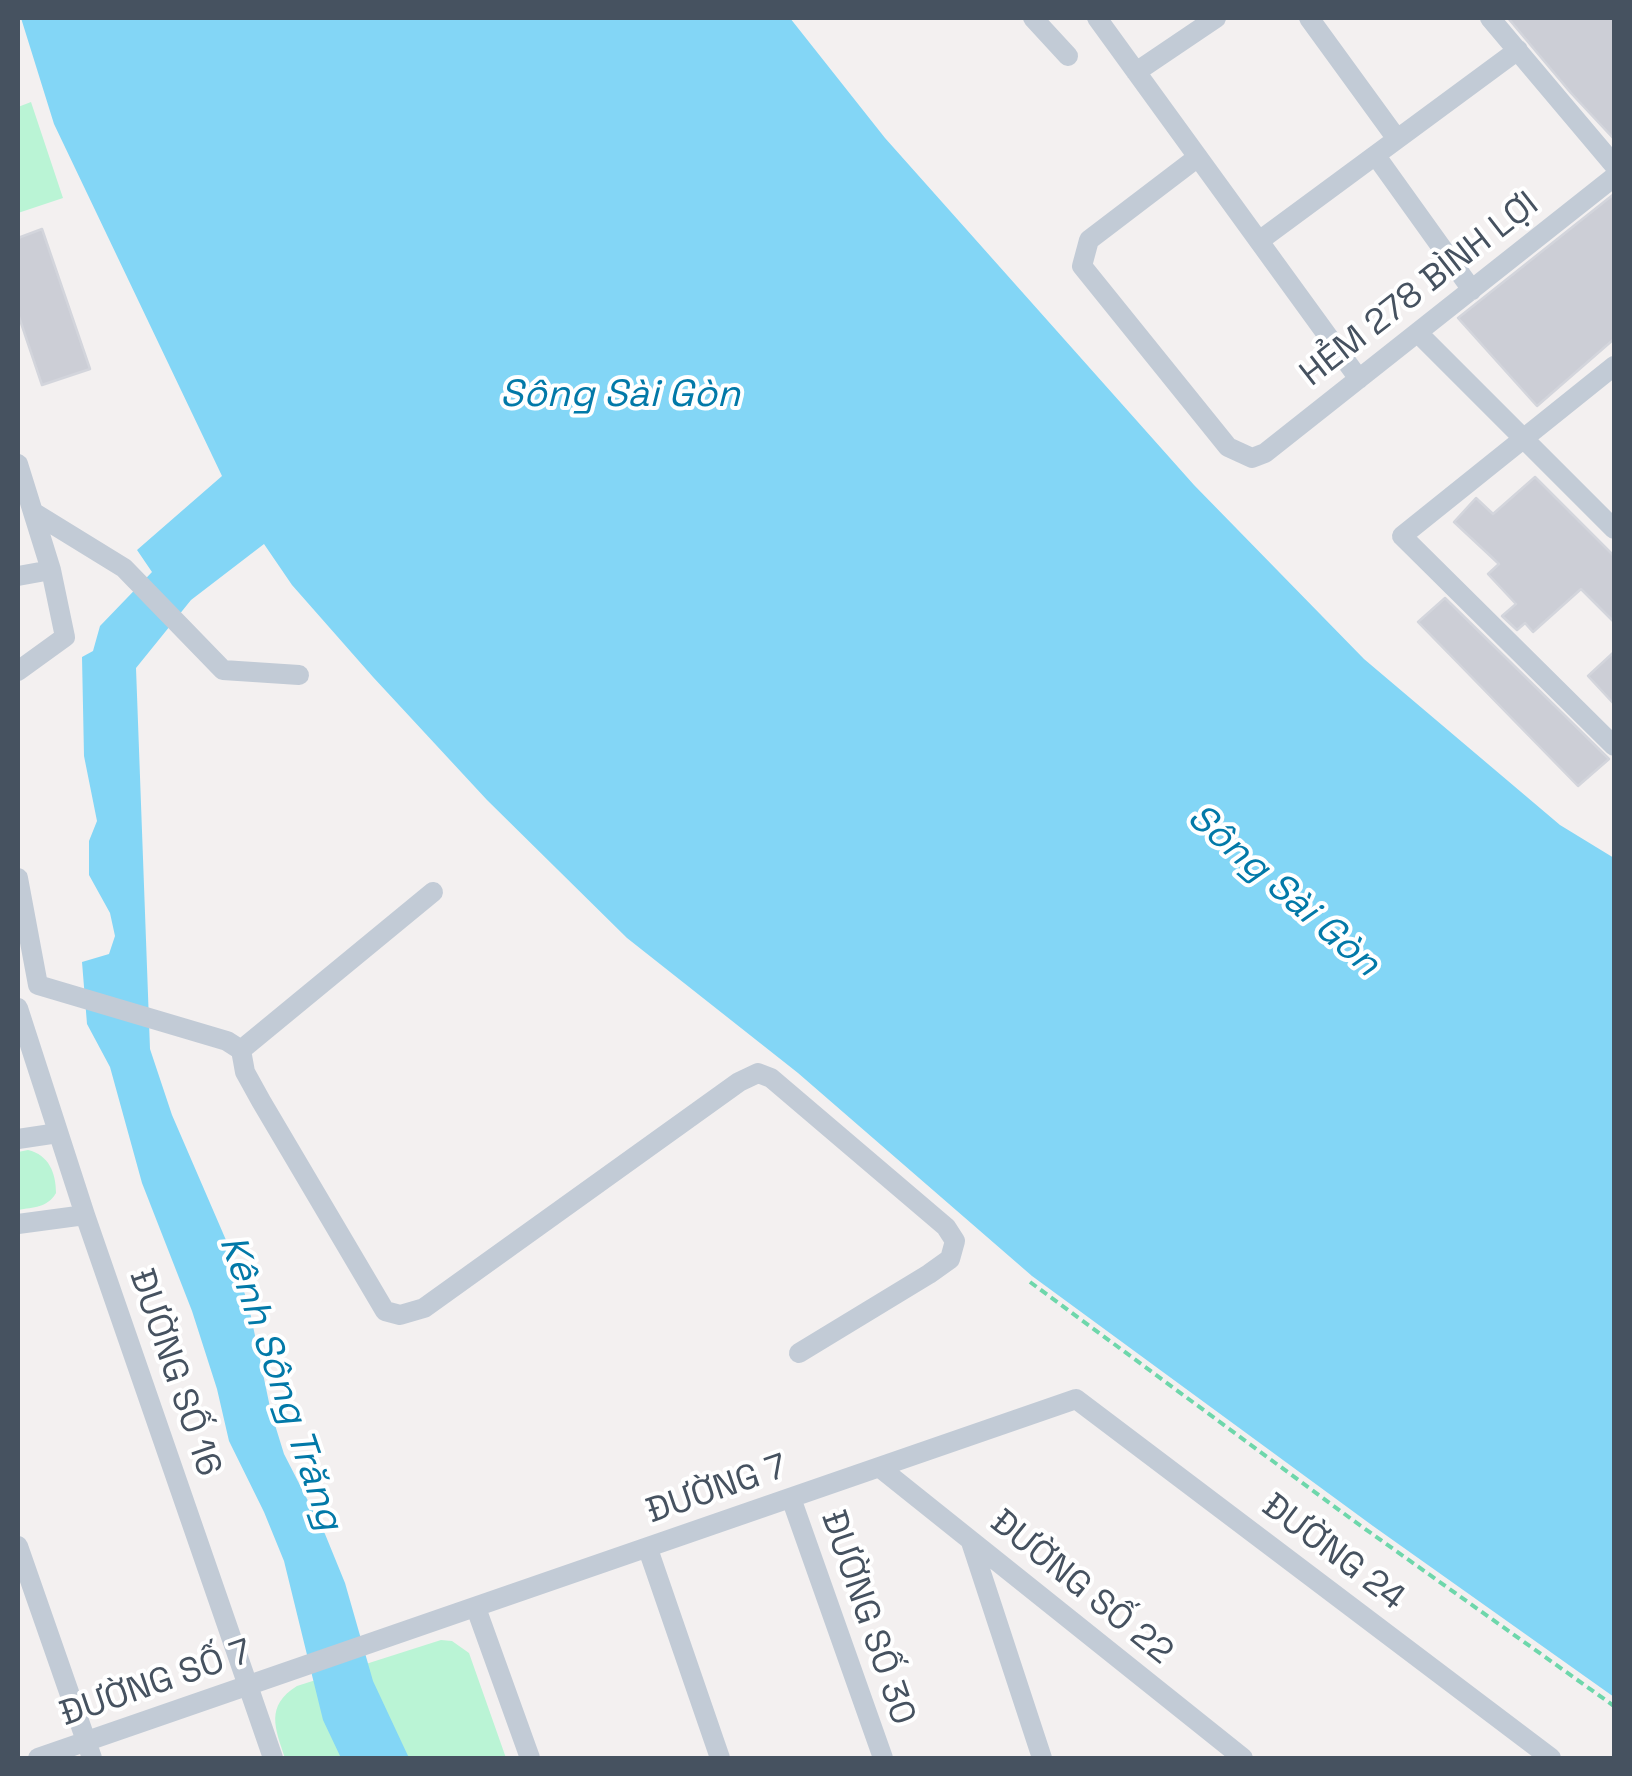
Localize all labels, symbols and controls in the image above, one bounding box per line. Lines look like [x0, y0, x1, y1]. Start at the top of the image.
street label: HẺM 278 BÌNH LỢI [1293, 184, 1547, 396]
water label: Sông Sài Gòn [500, 373, 740, 419]
water label: Sông Sài Gòn [1177, 795, 1389, 987]
water label: Kênh Sông Trăng [208, 1230, 352, 1536]
street label: ĐƯỜNG SỐ 16 [119, 1264, 229, 1482]
street label: ĐƯỜNG 7 [641, 1446, 793, 1534]
street label: ĐƯỜNG 24 [1253, 1486, 1413, 1620]
street label: ĐƯỜNG SỐ 22 [982, 1502, 1180, 1674]
street label: ĐƯỜNG SỐ 30 [811, 1506, 923, 1730]
street label: ĐƯỜNG SỐ 7 [55, 1632, 257, 1736]

